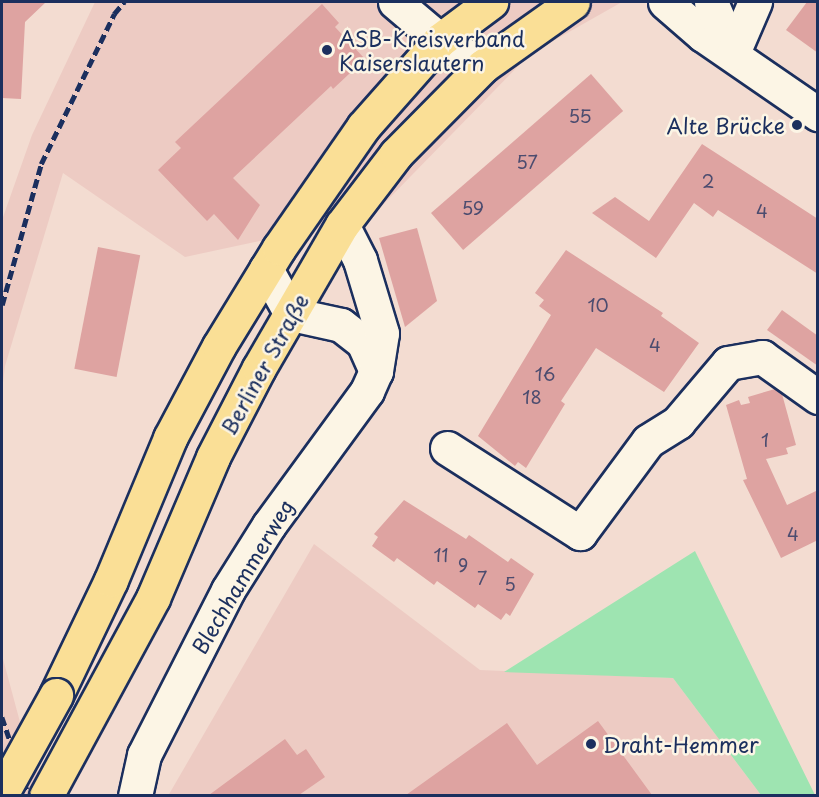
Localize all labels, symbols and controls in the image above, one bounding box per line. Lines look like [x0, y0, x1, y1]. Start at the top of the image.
place label: ASB-Kreisverband Kaiserslautern [339, 25, 525, 75]
marker: ASB-Kreisverband Kaiserslautern [320, 43, 334, 57]
house number: 55 [568, 105, 592, 127]
place label: Alte Brücke [666, 112, 785, 138]
marker: Alte Brücke [790, 118, 804, 132]
house number: 57 [516, 151, 538, 173]
house number: 2 [702, 170, 714, 192]
house number: 59 [462, 197, 484, 219]
house number: 4 [756, 200, 768, 222]
street label: Berliner Straße [215, 289, 313, 439]
house number: 10 [587, 294, 609, 316]
house number: 4 [649, 334, 661, 356]
house number: 16 [535, 363, 555, 385]
house number: 18 [522, 386, 542, 408]
house number: 1 [761, 429, 769, 451]
street label: Blechhammerweg [186, 494, 298, 658]
house number: 4 [787, 523, 799, 545]
house number: 11 [433, 544, 449, 566]
house number: 9 [458, 554, 468, 576]
house number: 7 [477, 567, 487, 589]
house number: 5 [504, 573, 516, 595]
place label: Draht-Hemmer [603, 731, 759, 757]
marker: Draht-Hemmer [584, 737, 598, 751]

